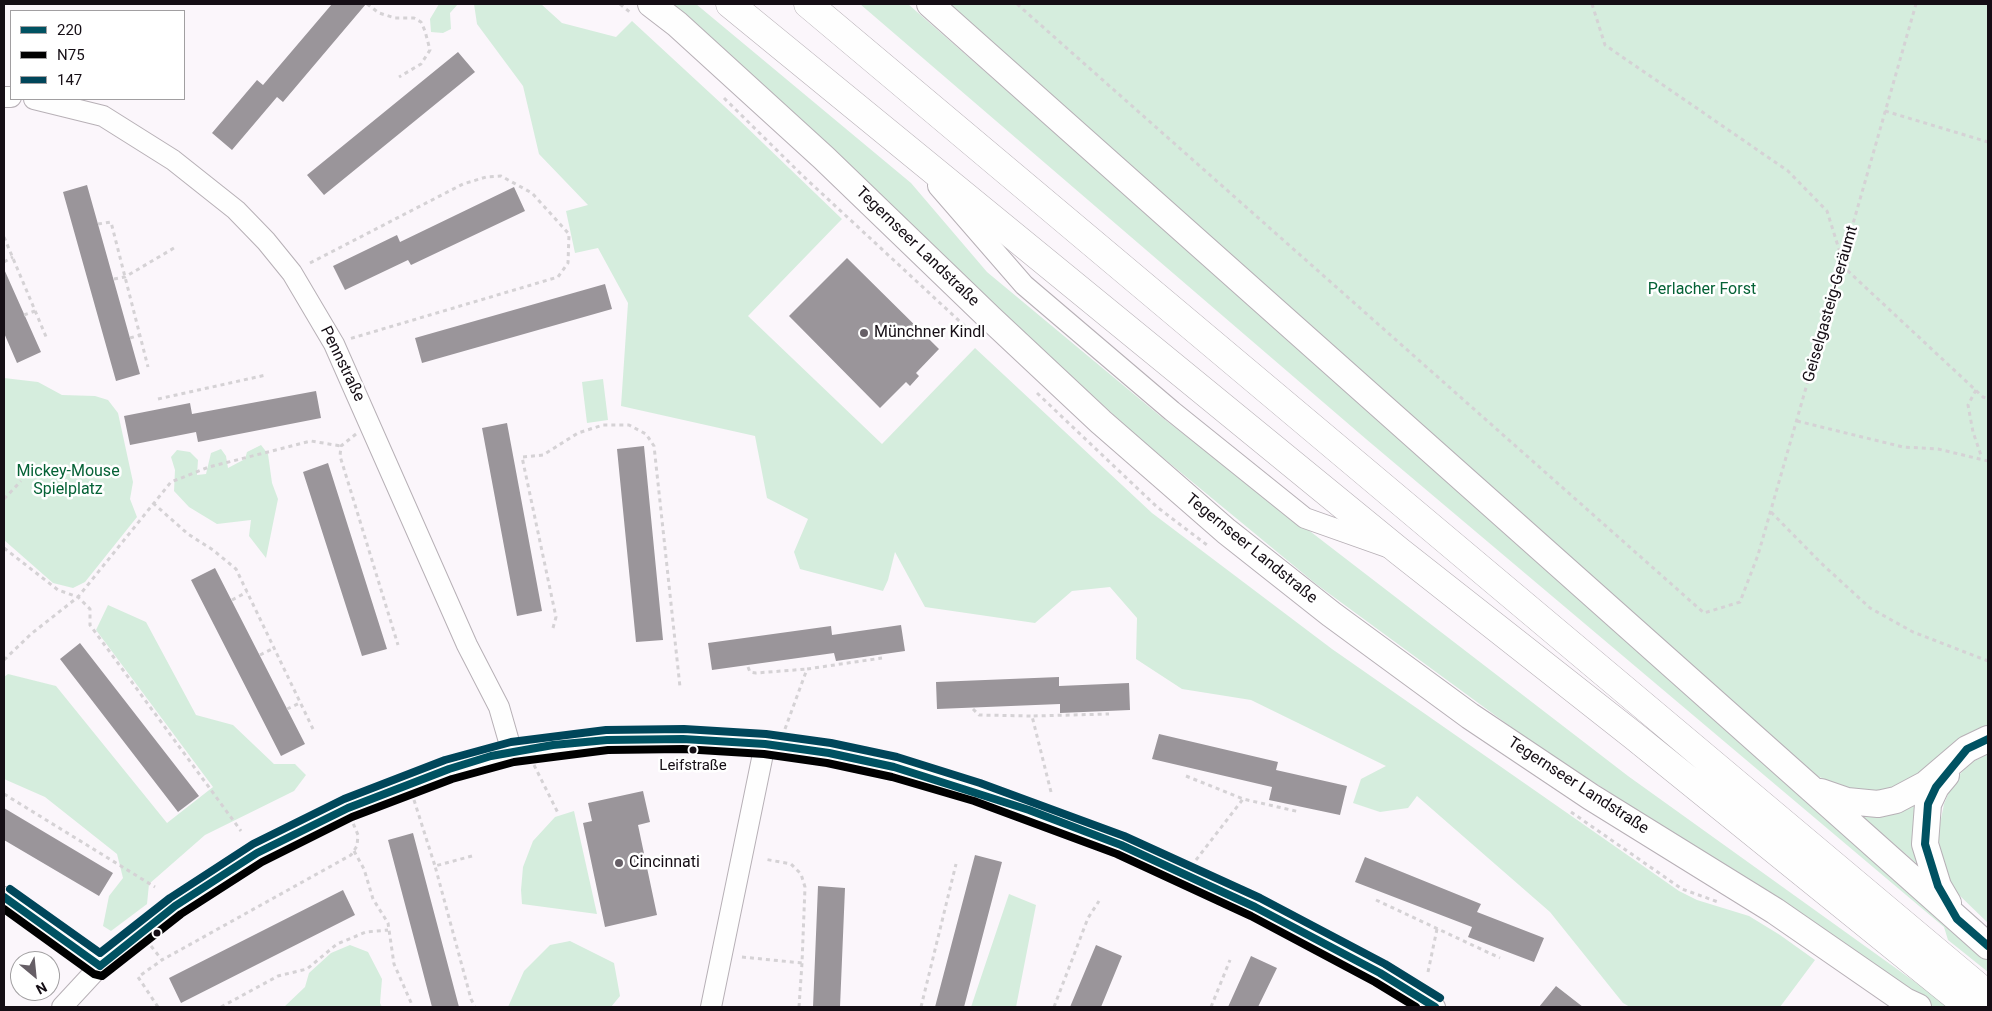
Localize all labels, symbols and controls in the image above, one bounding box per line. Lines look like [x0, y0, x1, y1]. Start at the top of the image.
legend [10, 10, 185, 100]
text: 220 [57, 21, 82, 39]
text: N75 [57, 46, 85, 64]
text: 147 [57, 71, 82, 89]
street label: Tegernseer Landstraße [851, 183, 983, 311]
street label: Geiselgasteig-Geräumt [1799, 223, 1863, 385]
park label: Perlacher Forst [1648, 280, 1756, 300]
street label: Pennstraße [316, 323, 368, 405]
place label: Münchner Kindl [874, 323, 985, 343]
marker: Münchner Kindl [858, 327, 870, 339]
park label: Mickey-Mouse Spielplatz [16, 462, 120, 500]
street label: Tegernseer Landstraße [1181, 490, 1321, 608]
street label: Tegernseer Landstraße [1504, 733, 1652, 839]
marker: Leifstraße [688, 745, 698, 755]
place label: Leifstraße [659, 757, 727, 775]
place label: Cincinnati [629, 853, 700, 873]
marker: Cincinnati [613, 857, 625, 869]
unlabelled marker [152, 928, 162, 938]
north arrow [10, 951, 60, 1001]
text: N [33, 979, 50, 998]

